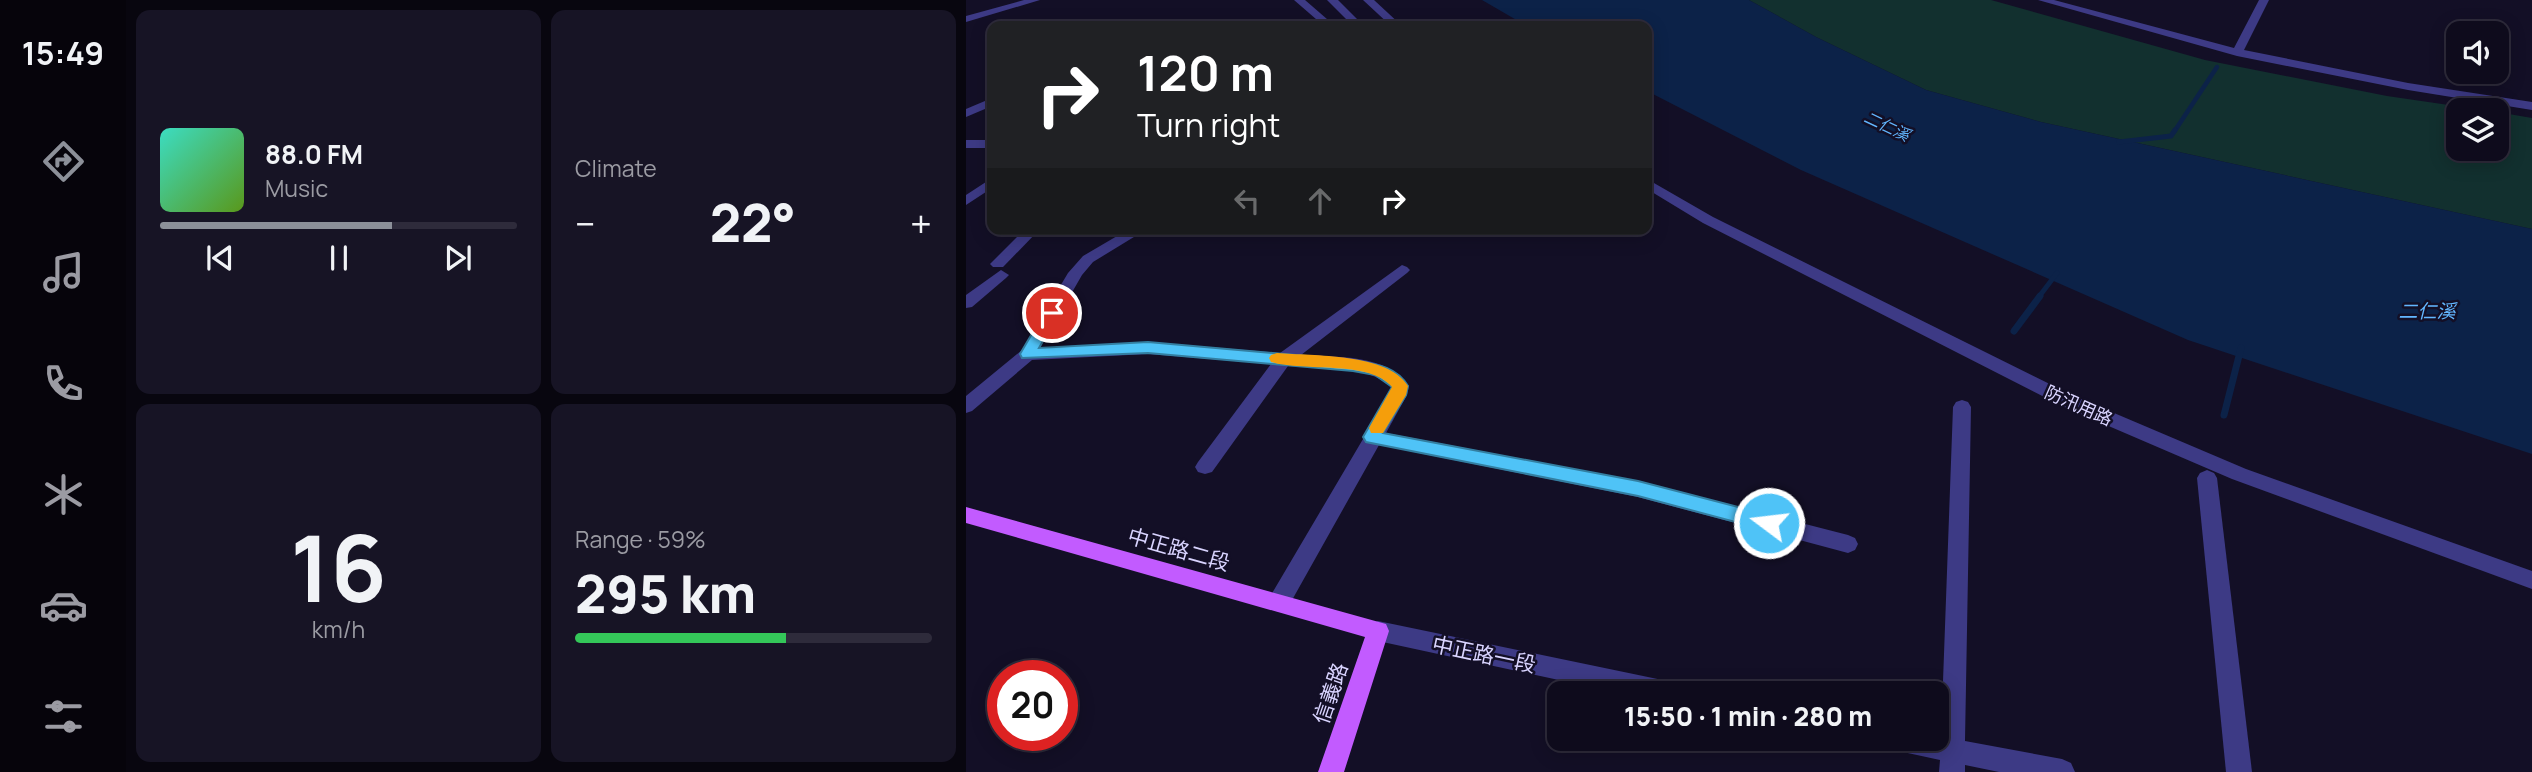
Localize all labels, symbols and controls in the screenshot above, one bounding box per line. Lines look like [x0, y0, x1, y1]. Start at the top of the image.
map controls [2446, 21, 2509, 161]
button: sound [2446, 21, 2509, 84]
text: 15:49 [22, 31, 104, 75]
text: 120 m [1137, 39, 1274, 106]
icon: right [1022, 49, 1113, 140]
button: layers [2446, 98, 2509, 161]
text: Turn right [1137, 103, 1280, 147]
water label: 二仁溪 [1861, 106, 1915, 147]
text: 88.0 FM [265, 136, 363, 172]
icon: directions [39, 137, 88, 186]
text: Climate [575, 152, 657, 184]
text: Music [265, 172, 328, 204]
icon: left [1228, 182, 1266, 220]
icon: ahead [1301, 182, 1339, 220]
icon: right [1374, 182, 1412, 220]
text: 22° [710, 187, 796, 258]
text: − [575, 197, 596, 249]
text: + [910, 197, 932, 249]
icon: previous [201, 239, 239, 277]
icon: pause [320, 239, 358, 277]
icon: next [439, 239, 477, 277]
icon: music [39, 248, 88, 297]
pin [1022, 283, 1082, 343]
icon: arrive [1033, 294, 1071, 332]
water label: 二仁溪 [2398, 298, 2458, 324]
icon: phone [39, 359, 88, 408]
street label: 防汛用路 [2041, 379, 2117, 431]
icon: climate [39, 470, 88, 519]
position arrow [1732, 486, 1806, 560]
text: 16 [290, 505, 387, 629]
street label: 中正路二段 [1125, 521, 1233, 577]
text: Range · 59% [575, 523, 706, 555]
text: 295 km [575, 558, 756, 629]
icon: car [39, 581, 88, 630]
text: km/h [312, 613, 365, 645]
street label: 中正路一段 [1430, 629, 1538, 679]
street label: 信義路 [1307, 659, 1353, 727]
speed limit sign: 20 [987, 660, 1078, 751]
icon: filters [39, 692, 88, 741]
text: 15:50 · 1 min · 280 m [1624, 698, 1872, 734]

